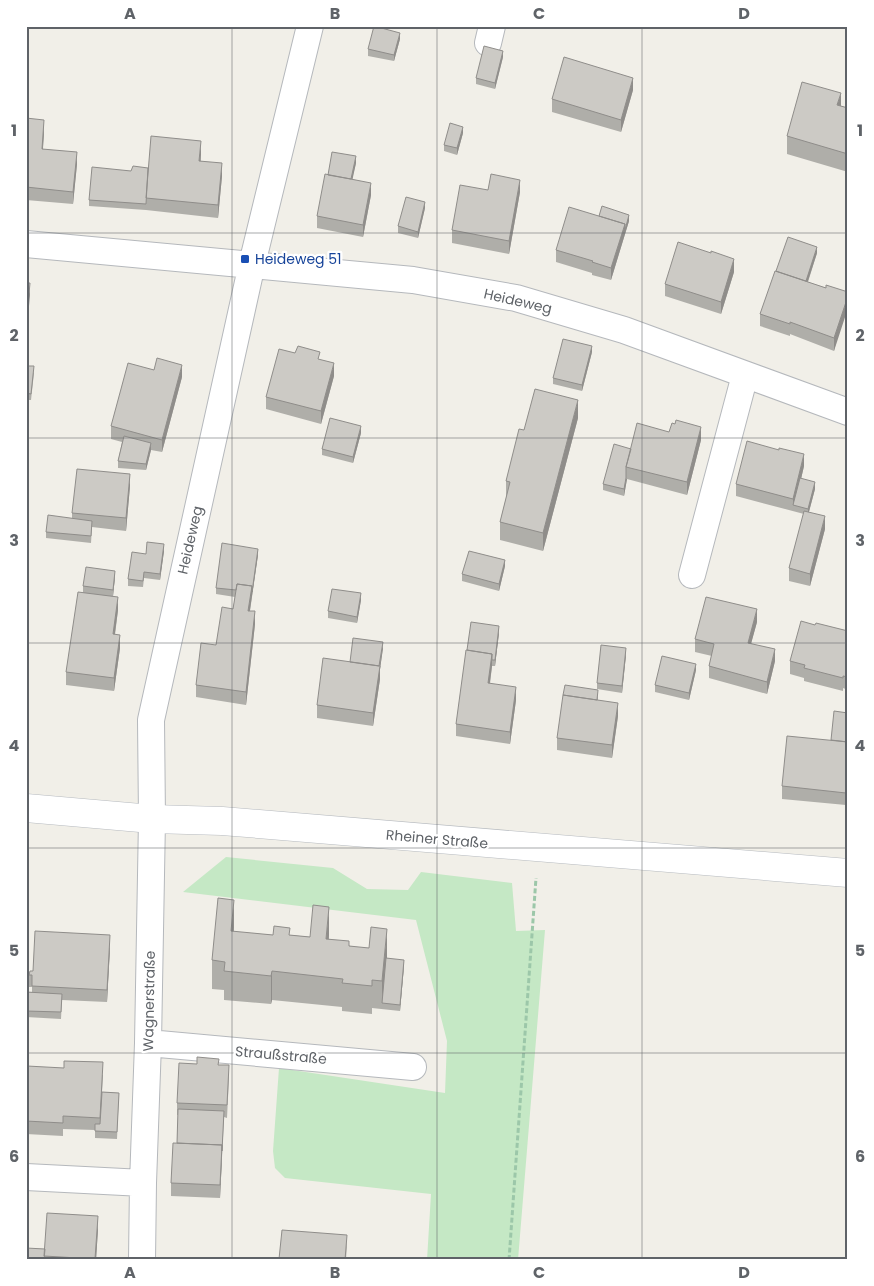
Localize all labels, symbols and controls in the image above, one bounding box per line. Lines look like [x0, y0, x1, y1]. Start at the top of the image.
text: A [124, 2, 136, 25]
text: B [330, 2, 340, 25]
text: C [533, 2, 545, 25]
text: D [738, 2, 750, 25]
text: 1 [11, 119, 17, 142]
text: 1 [857, 119, 863, 142]
place label: Heideweg 51 [255, 249, 342, 269]
marker: Heideweg 51 [239, 253, 251, 265]
street label: Heideweg [482, 283, 554, 319]
text: 2 [9, 324, 19, 347]
text: 2 [855, 324, 865, 347]
street label: Heideweg [172, 504, 208, 576]
text: 3 [9, 529, 19, 552]
text: 3 [855, 529, 865, 552]
text: 4 [9, 734, 20, 757]
text: 4 [855, 734, 866, 757]
street label: Rheiner Straße [385, 825, 489, 853]
text: 5 [9, 939, 19, 962]
text: 5 [855, 939, 865, 962]
street label: Wagnerstraße [138, 950, 160, 1052]
street label: Straußstraße [234, 1041, 328, 1069]
text: 6 [9, 1145, 19, 1168]
text: 6 [855, 1145, 865, 1168]
text: A [124, 1261, 136, 1284]
text: B [330, 1261, 340, 1284]
text: C [533, 1261, 545, 1284]
text: D [738, 1261, 750, 1284]

